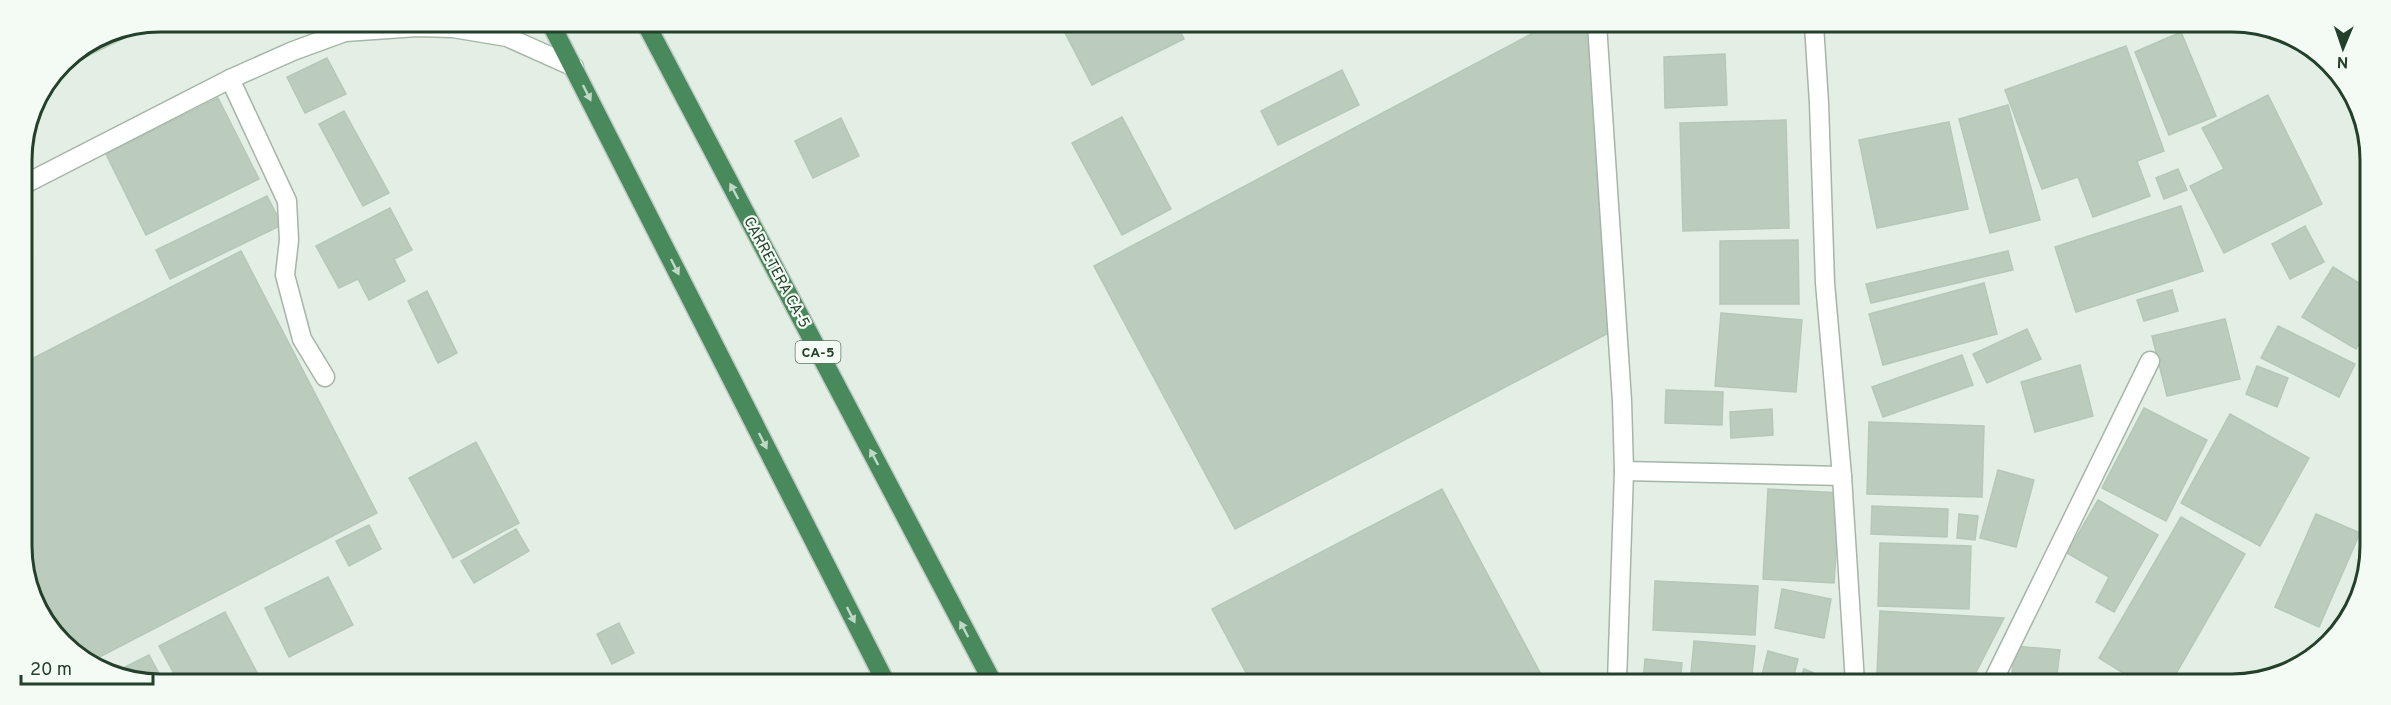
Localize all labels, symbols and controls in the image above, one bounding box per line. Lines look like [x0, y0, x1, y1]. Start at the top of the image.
north arrow [2313, 18, 2373, 78]
text: N [2336, 51, 2349, 71]
one-way arrow [582, 84, 591, 101]
one-way arrow [729, 182, 739, 199]
street label: CARRETERA CA-5 [738, 214, 813, 332]
one-way arrow [670, 258, 680, 275]
road number: CA-5 [796, 341, 840, 363]
one-way arrow [758, 432, 768, 449]
one-way arrow [869, 448, 879, 465]
one-way arrow [846, 606, 856, 623]
one-way arrow [959, 621, 969, 638]
scale bar [21, 648, 153, 686]
text: 20 m [30, 659, 72, 682]

